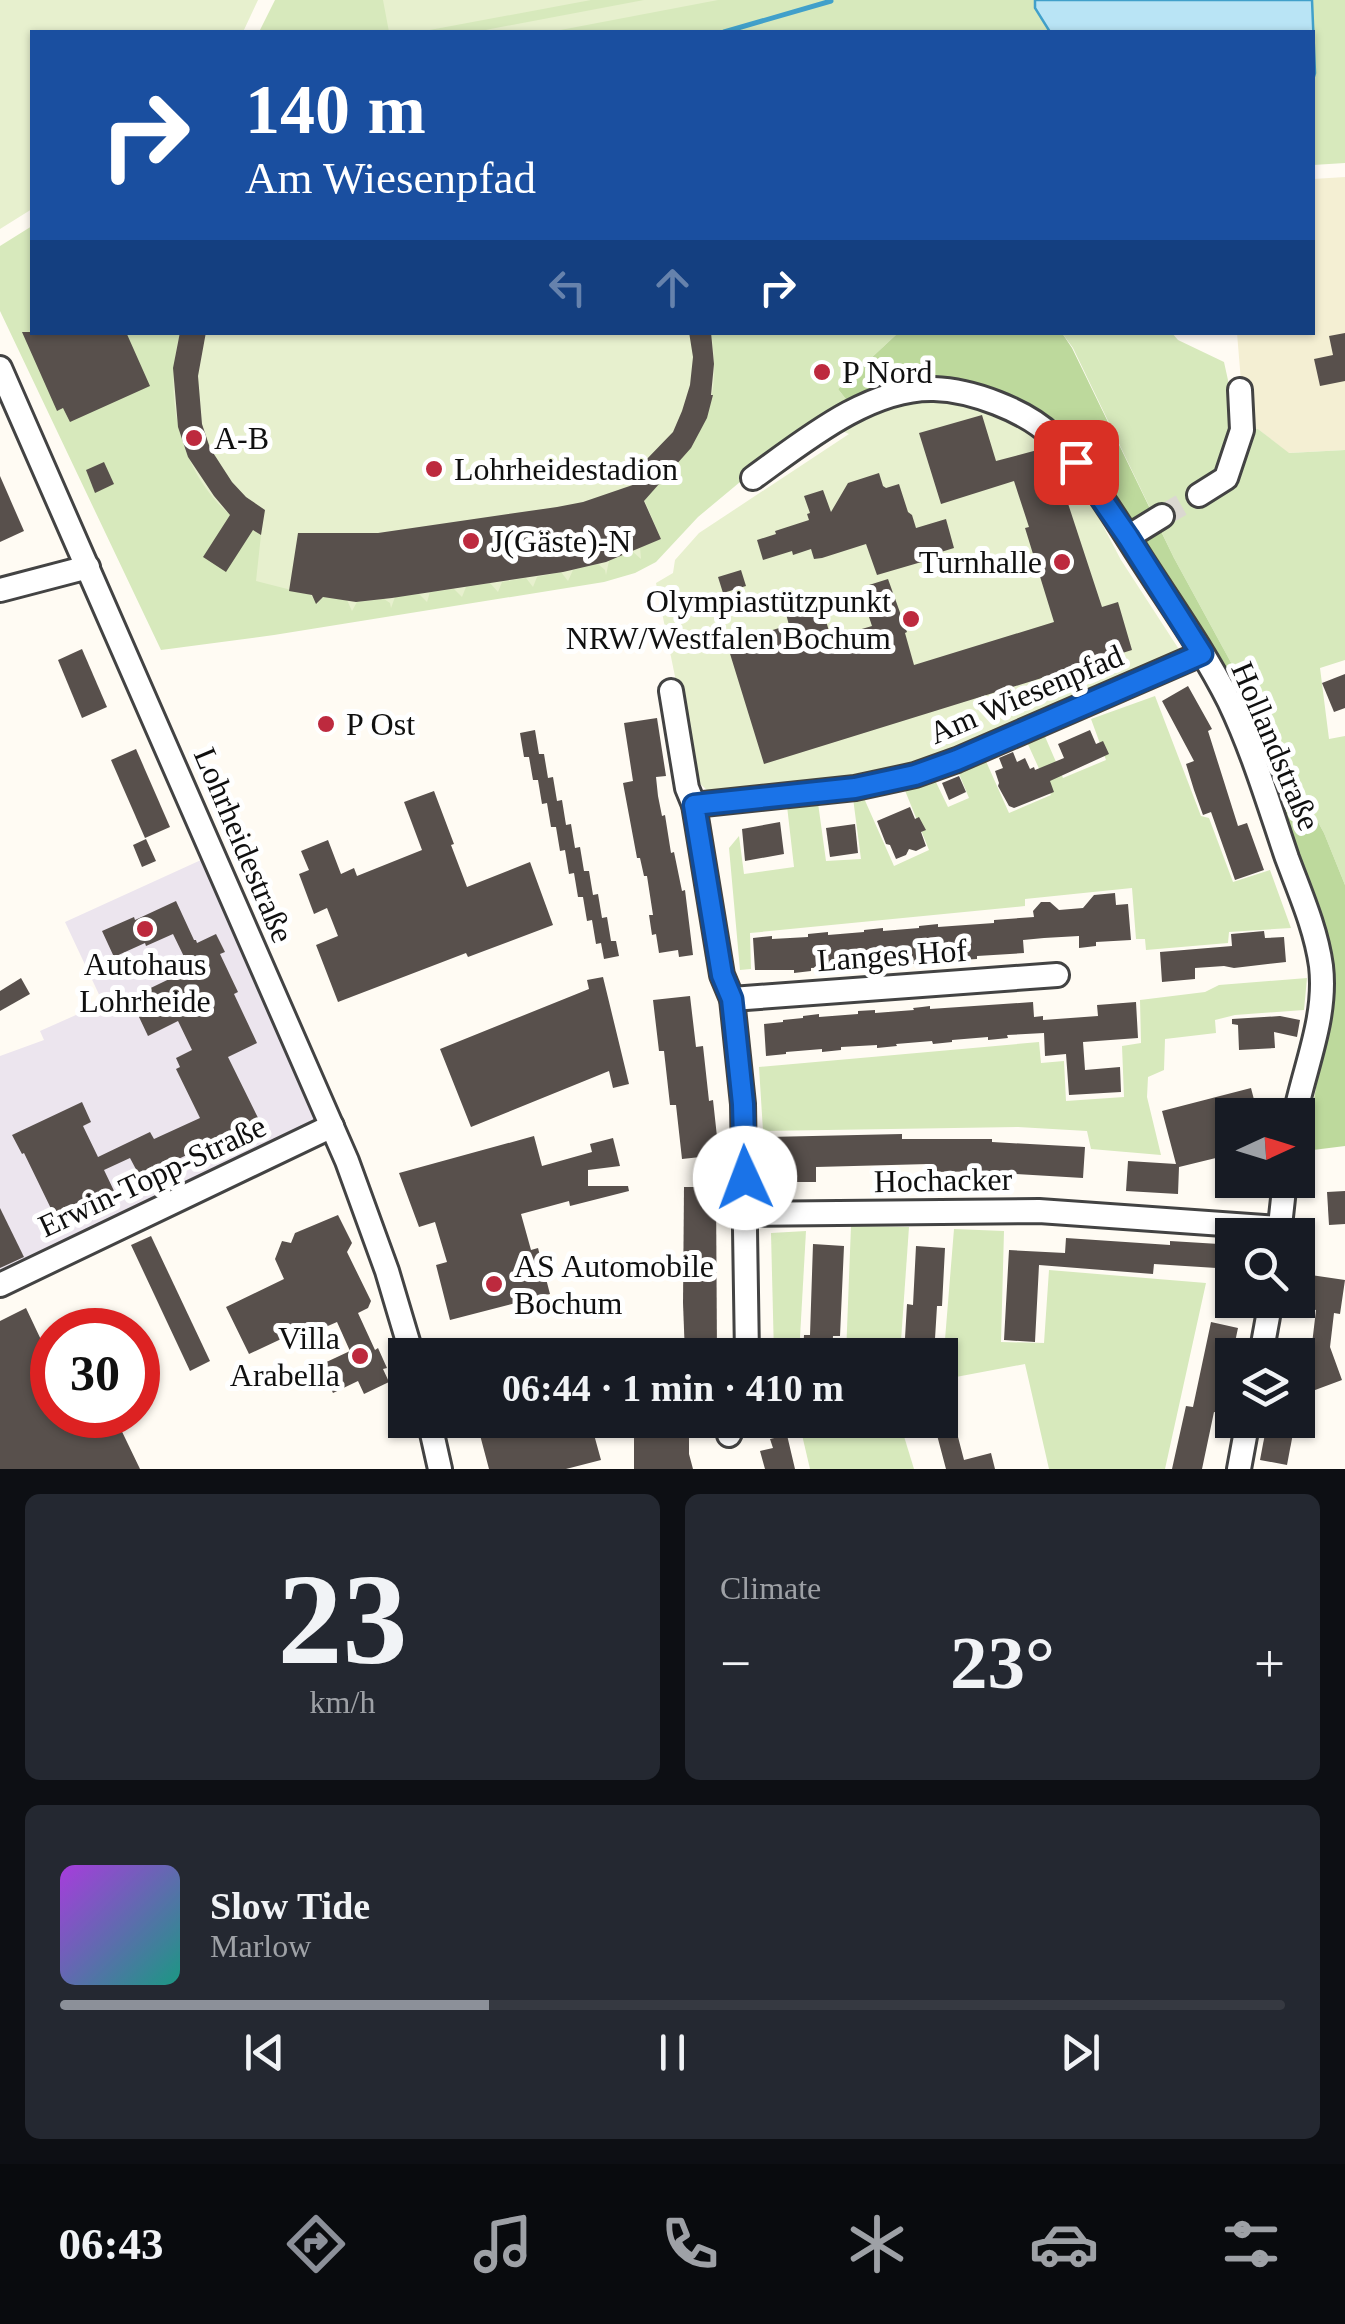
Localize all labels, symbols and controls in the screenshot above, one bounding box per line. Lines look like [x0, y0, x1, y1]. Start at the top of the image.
icon: right [80, 70, 210, 200]
text: 140 m [245, 71, 426, 148]
text: Am Wiesenpfad [245, 153, 536, 203]
icon: left [540, 260, 595, 315]
icon: ahead [645, 260, 700, 315]
icon: right [750, 260, 805, 315]
place label: P Nord [842, 354, 932, 390]
marker: P Nord [811, 361, 833, 383]
place label: A-B [214, 420, 269, 456]
pin [1034, 420, 1119, 505]
marker: A-B [183, 427, 205, 449]
icon: arrive [1049, 435, 1104, 490]
place label: Lohrheidestadion [454, 451, 678, 487]
marker: Lohrheidestadion [423, 458, 445, 480]
place label: J(Gäste)-N [491, 523, 631, 559]
marker: J(Gäste)-N [460, 530, 482, 552]
place label: Turnhalle [919, 544, 1042, 580]
marker: Turnhalle [1051, 551, 1073, 573]
place label: Olympiastützpunkt NRW/Westfalen Bochum [566, 583, 891, 656]
marker: Olympiastützpunkt NRW/Westfalen Bochum [900, 608, 922, 630]
street label: Am Wiesenpfad [924, 637, 1128, 751]
street label: Hollandstraße [1224, 656, 1328, 836]
place label: P Ost [346, 706, 415, 742]
marker: P Ost [315, 713, 337, 735]
street label: Lohrheidestraße [187, 742, 301, 948]
marker: Autohaus Lohrheide [134, 918, 156, 940]
street label: Langes Hof [816, 932, 969, 978]
place label: Autohaus Lohrheide [79, 946, 211, 1019]
north arrow [1215, 1098, 1315, 1198]
map controls [1215, 1098, 1315, 1438]
street label: Erwin-Topp-Straße [33, 1108, 271, 1244]
position arrow [693, 1126, 797, 1230]
street label: Hochacker [873, 1161, 1013, 1199]
button: search [1215, 1218, 1315, 1318]
place label: AS Automobile Bochum [514, 1248, 714, 1321]
marker: AS Automobile Bochum [483, 1273, 505, 1295]
speed limit sign: 30 [30, 1308, 160, 1438]
place label: Villa Arabella [230, 1320, 340, 1393]
button: layers [1215, 1338, 1315, 1438]
marker: Villa Arabella [349, 1345, 371, 1367]
text: 06:44 · 1 min · 410 m [502, 1367, 844, 1409]
text: 23 [278, 1547, 408, 1691]
text: Climate [720, 1570, 821, 1606]
text: 23° [950, 1621, 1055, 1704]
text: − [720, 1633, 751, 1694]
text: + [1254, 1633, 1285, 1694]
text: km/h [310, 1684, 375, 1720]
text: Slow Tide [210, 1885, 370, 1927]
text: Marlow [210, 1928, 311, 1964]
icon: previous [237, 2025, 292, 2080]
icon: pause [645, 2025, 700, 2080]
icon: next [1053, 2025, 1108, 2080]
icon: directions [281, 2209, 351, 2279]
icon: music [468, 2209, 538, 2279]
icon: phone [655, 2209, 725, 2279]
icon: climate [842, 2209, 912, 2279]
icon: car [1029, 2209, 1099, 2279]
icon: filters [1216, 2209, 1286, 2279]
text: 06:43 [59, 2219, 164, 2269]

